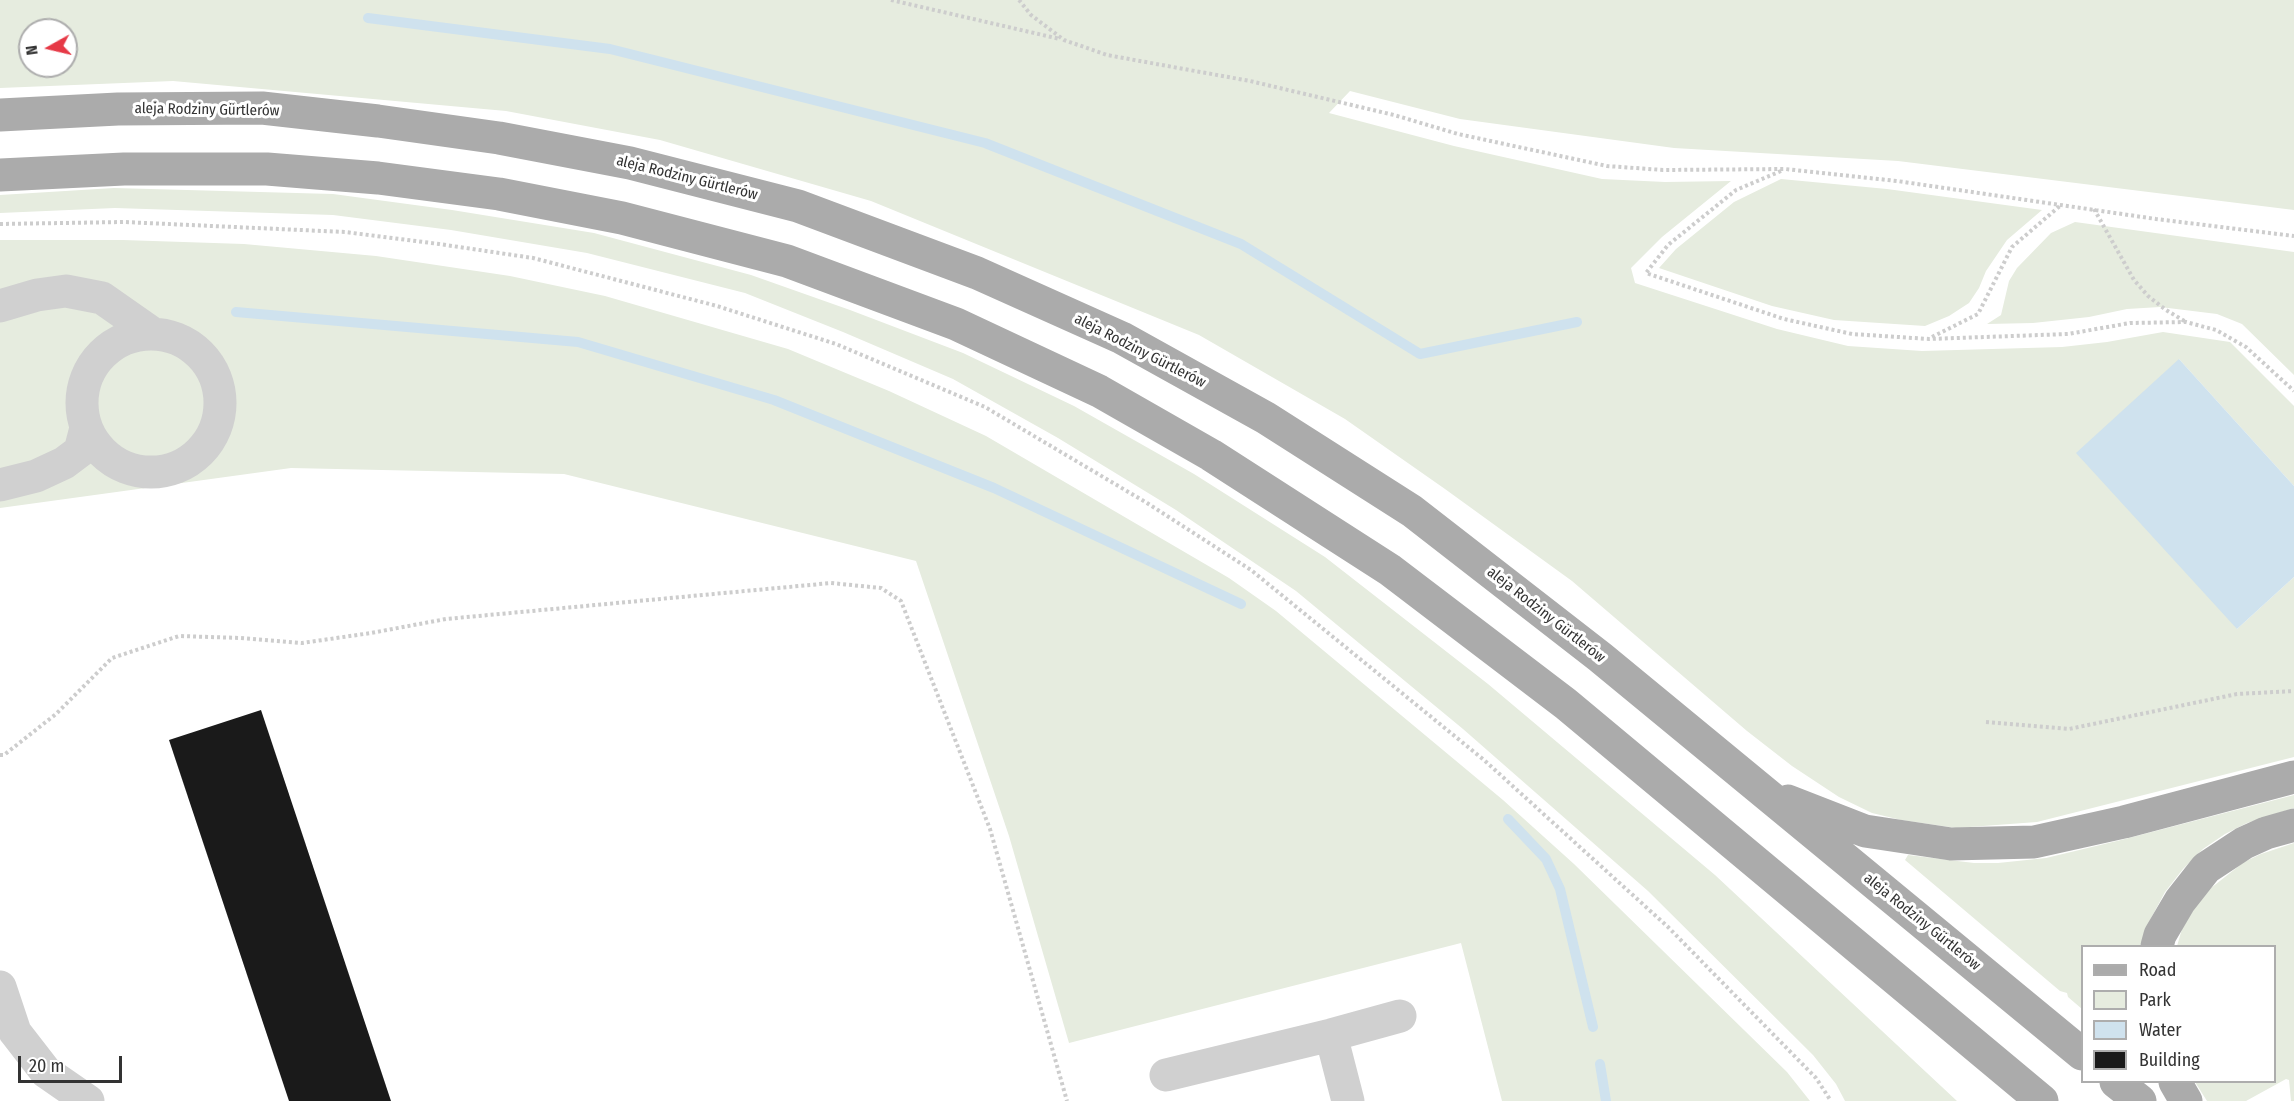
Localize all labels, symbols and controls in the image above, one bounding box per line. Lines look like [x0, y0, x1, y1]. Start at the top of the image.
north arrow [18, 18, 78, 78]
text: N [22, 44, 42, 56]
street label: aleja Rodziny Gürtlerów [134, 100, 280, 120]
street label: aleja Rodziny Gürtlerów [614, 152, 760, 204]
street label: aleja Rodziny Gürtlerów [1071, 310, 1209, 392]
street label: aleja Rodziny Gürtlerów [1483, 563, 1609, 667]
street label: aleja Rodziny Gürtlerów [1860, 869, 1984, 975]
legend [2081, 945, 2276, 1083]
text: Road [2139, 959, 2176, 981]
text: Park [2139, 989, 2171, 1011]
text: Water [2139, 1019, 2182, 1041]
scale bar [21, 1044, 124, 1082]
text: Building [2139, 1049, 2200, 1071]
text: 20 m [29, 1055, 64, 1077]

